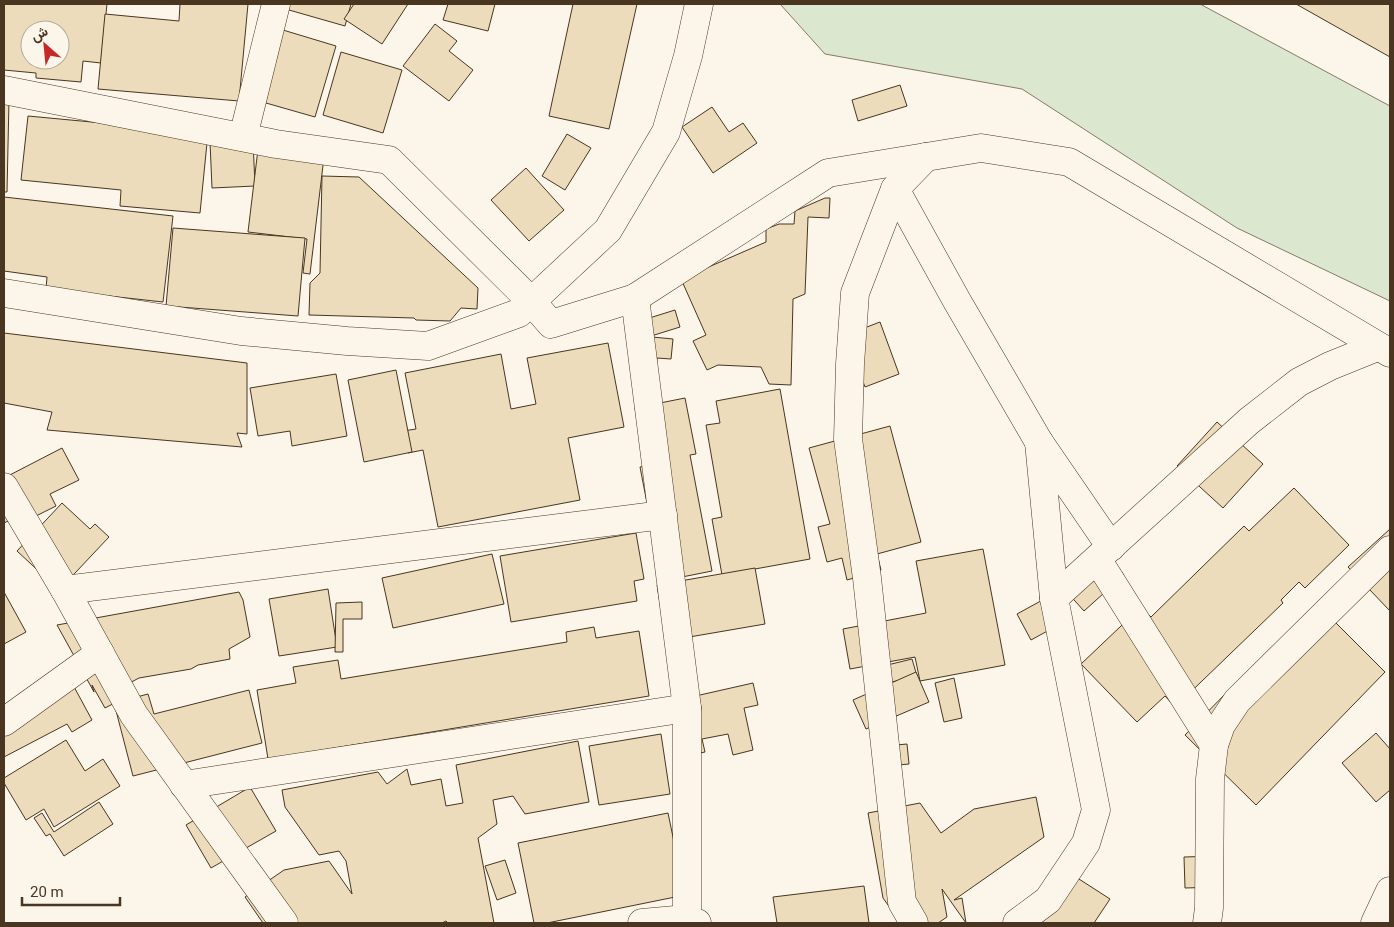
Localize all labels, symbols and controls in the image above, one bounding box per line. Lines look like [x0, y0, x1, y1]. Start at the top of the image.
north arrow [20, 20, 70, 70]
text: ش [28, 22, 51, 45]
scale bar [22, 874, 120, 906]
text: 20 m [30, 883, 64, 901]

